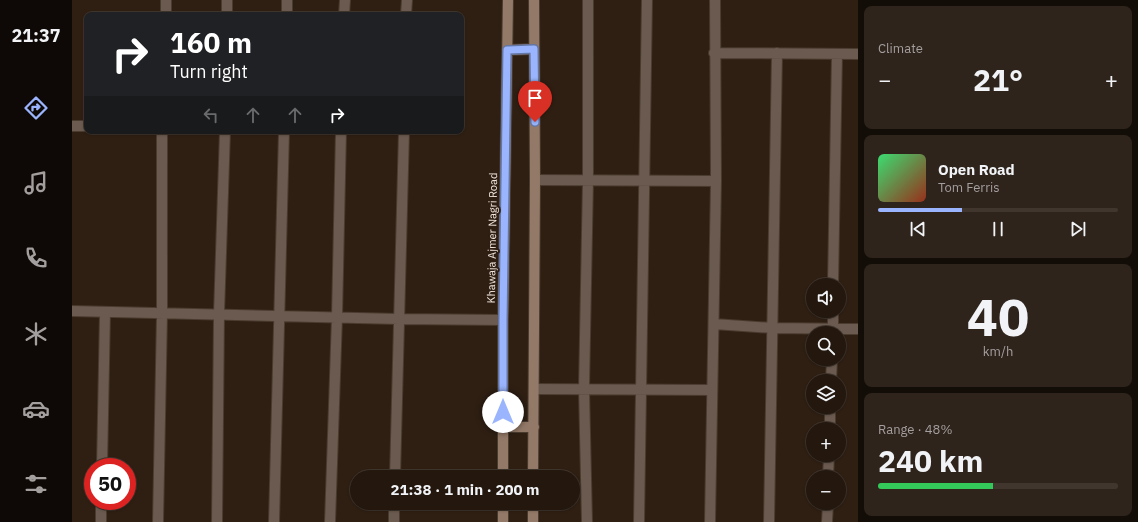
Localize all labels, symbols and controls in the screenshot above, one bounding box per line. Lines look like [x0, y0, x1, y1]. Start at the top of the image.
text: 21:37 [11, 24, 61, 47]
text: 160 m [170, 24, 252, 61]
icon: right [104, 28, 156, 80]
text: Climate [878, 40, 923, 57]
text: Turn right [170, 60, 248, 83]
text: 21° [973, 60, 1023, 99]
text: − [878, 65, 891, 94]
text: + [1105, 65, 1118, 94]
pin [518, 81, 552, 122]
icon: arrive [524, 87, 546, 109]
icon: directions [22, 94, 50, 122]
icon: left [200, 104, 222, 126]
icon: ahead [242, 104, 264, 126]
icon: ahead [284, 104, 306, 126]
icon: right [326, 104, 348, 126]
text: Open Road [938, 160, 1015, 179]
icon: music [22, 169, 50, 197]
street label: Khawaja Ajmer Nagri Road [484, 173, 500, 303]
text: Tom Ferris [938, 179, 1000, 196]
icon: previous [907, 218, 929, 240]
icon: pause [987, 218, 1009, 240]
icon: next [1067, 218, 1089, 240]
icon: phone [22, 244, 50, 272]
map controls [806, 278, 846, 510]
button: sound [806, 278, 846, 318]
text: 40 [967, 283, 1029, 350]
icon: climate [22, 320, 50, 348]
button: search [806, 326, 846, 366]
text: km/h [983, 343, 1013, 360]
button: layers [806, 374, 846, 414]
position arrow [482, 391, 524, 433]
icon: car [22, 395, 50, 423]
text: Range · 48% [878, 421, 952, 438]
button: + [806, 422, 846, 462]
text: 240 km [878, 441, 983, 480]
speed limit sign: 50 [84, 458, 136, 510]
icon: filters [22, 470, 50, 498]
button: − [806, 470, 846, 510]
text: 21:38 · 1 min · 200 m [391, 480, 539, 499]

